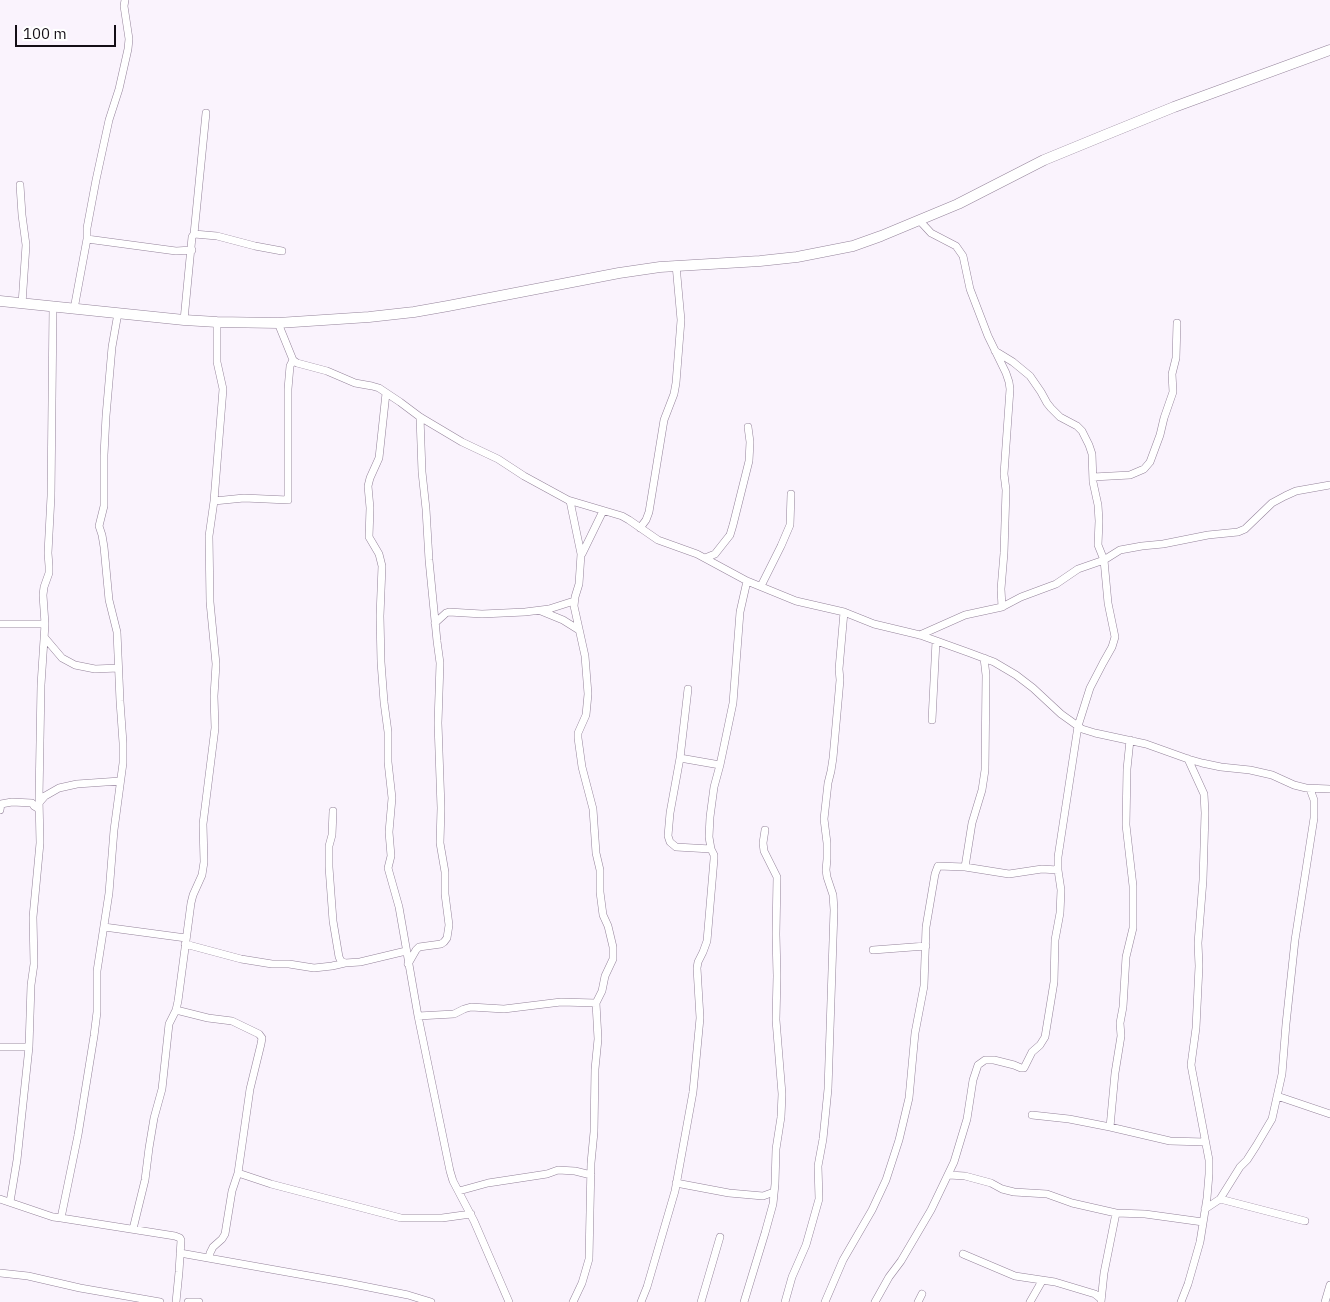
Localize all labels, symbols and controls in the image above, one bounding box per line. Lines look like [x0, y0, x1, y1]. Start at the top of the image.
scale bar [18, 15, 119, 47]
text: 100 m [23, 24, 67, 43]

